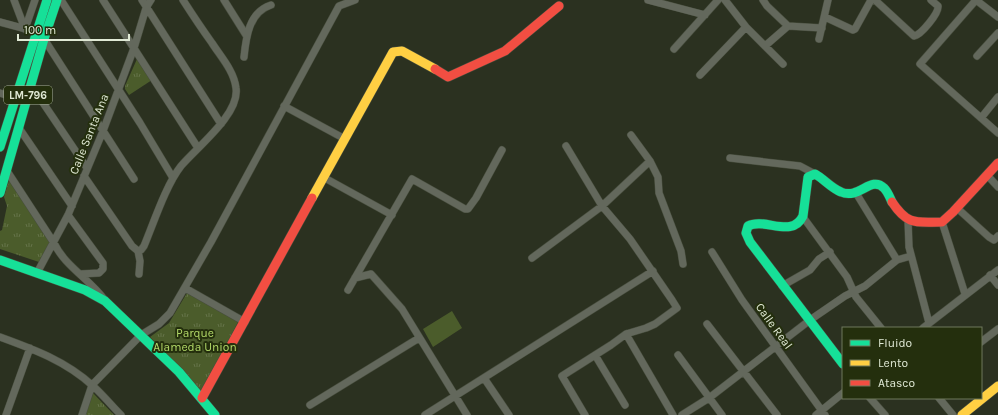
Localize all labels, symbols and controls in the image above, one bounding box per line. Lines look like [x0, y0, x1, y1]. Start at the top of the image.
scale bar [18, 16, 129, 42]
text: 100 m [24, 23, 56, 37]
road number: LM-796 [4, 86, 52, 104]
street label: Calle Santa Ana [66, 92, 112, 176]
street label: Calle Real [753, 300, 795, 352]
park label: Parque Alameda Union [153, 326, 237, 354]
legend [842, 327, 982, 399]
text: Fluido [878, 336, 912, 350]
text: Lento [878, 356, 908, 370]
text: Atasco [878, 376, 915, 390]

